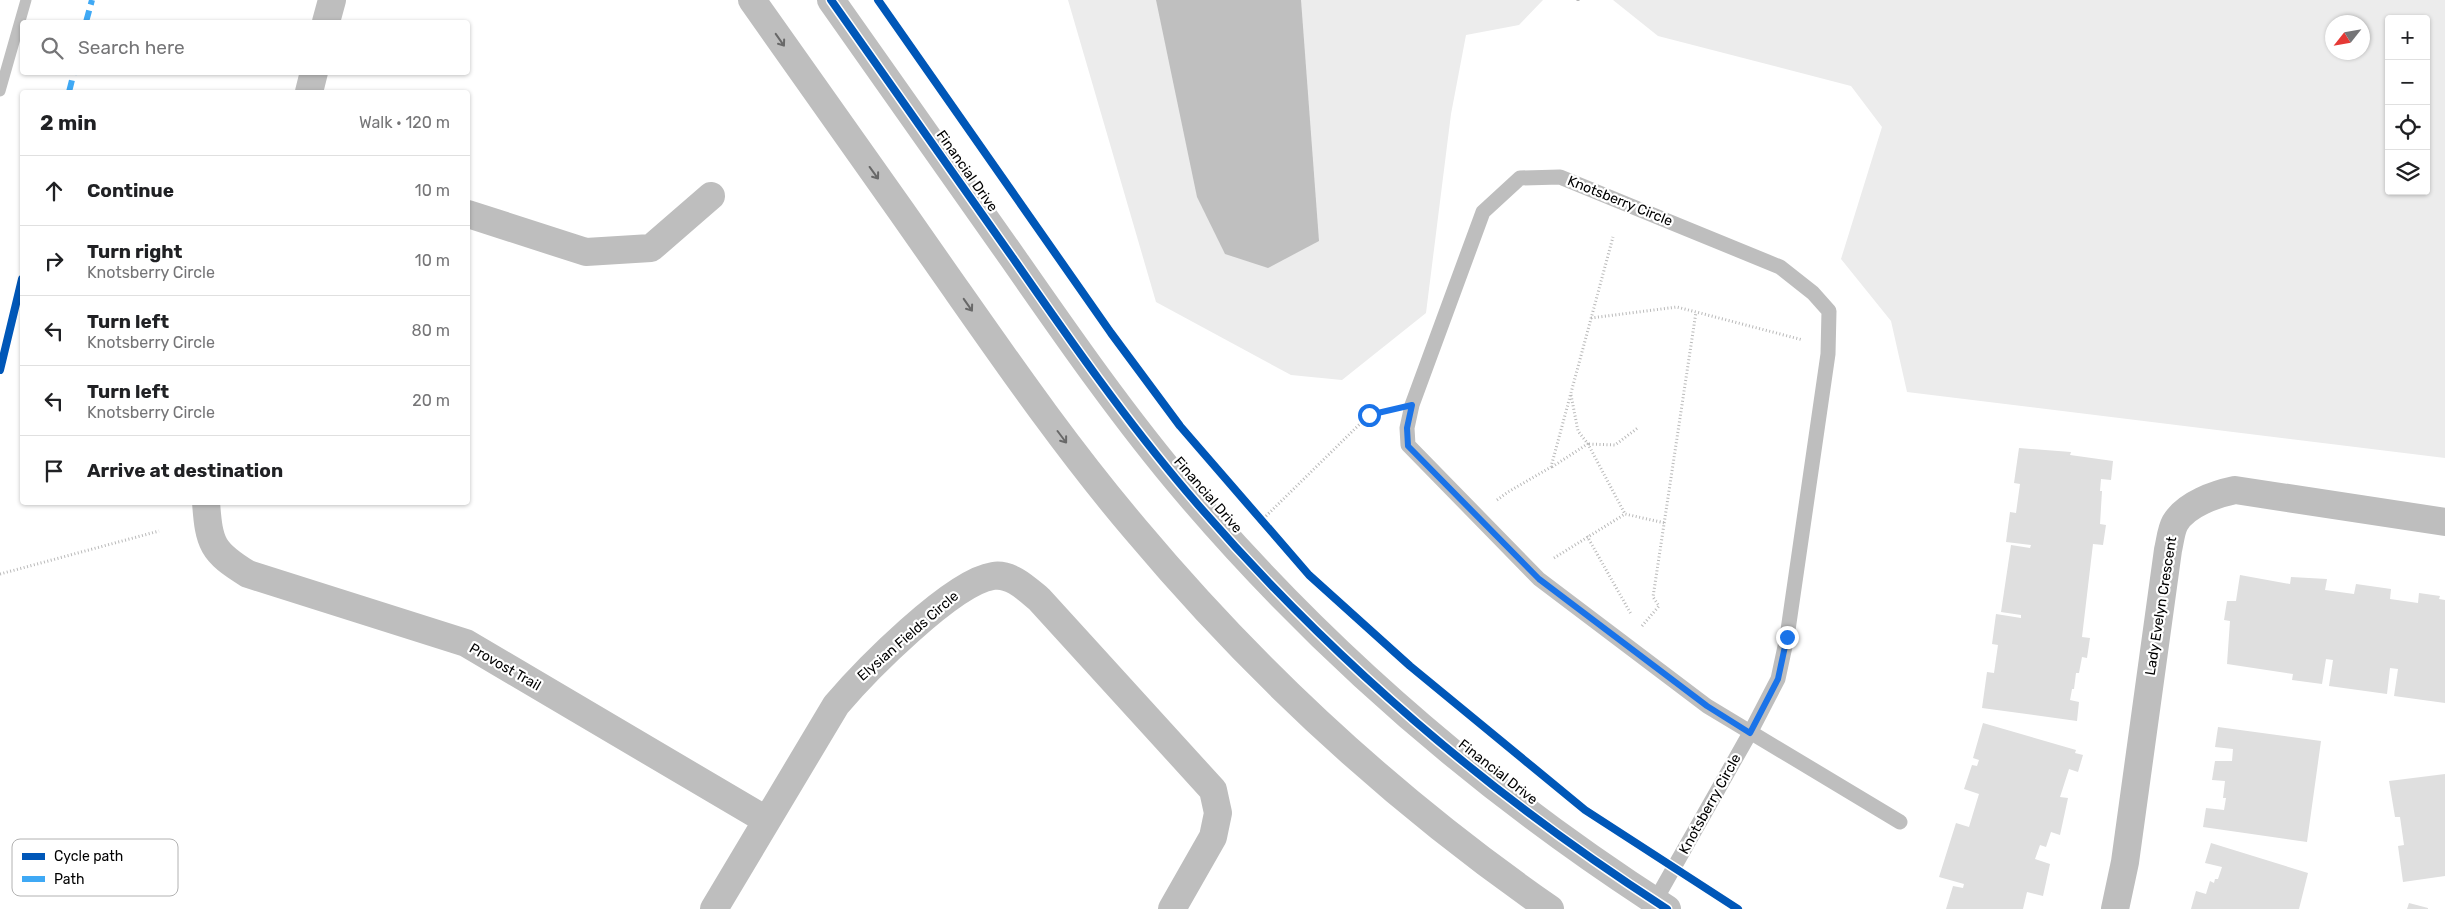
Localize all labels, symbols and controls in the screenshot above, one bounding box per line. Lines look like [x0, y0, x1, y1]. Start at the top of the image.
north arrow [2325, 15, 2370, 60]
map controls [2385, 15, 2430, 195]
button: + [2385, 15, 2430, 60]
search box [20, 20, 470, 75]
one-way arrow [775, 33, 785, 47]
icon: search [38, 34, 66, 62]
text: Search here [78, 36, 185, 59]
button: − [2385, 60, 2430, 105]
button: locate [2385, 105, 2430, 150]
text: 2 min [40, 110, 97, 135]
text: Walk · 120 m [359, 113, 450, 132]
street label: Financial Drive [933, 127, 1001, 215]
button: layers [2385, 150, 2430, 195]
one-way arrow [869, 165, 879, 179]
street label: Knotsberry Circle [1565, 172, 1675, 230]
icon: ahead [40, 177, 68, 205]
text: Continue [87, 179, 174, 202]
text: 10 m [415, 181, 450, 200]
text: Turn right [87, 240, 182, 263]
icon: right [40, 247, 68, 275]
text: 10 m [415, 251, 450, 270]
text: Knotsberry Circle [87, 263, 215, 282]
one-way arrow [963, 298, 973, 312]
text: Turn left [87, 310, 169, 333]
icon: left [40, 317, 68, 345]
text: 80 m [412, 321, 450, 340]
text: Knotsberry Circle [87, 333, 215, 352]
text: Turn left [87, 380, 169, 403]
icon: left [40, 387, 68, 415]
text: 20 m [412, 391, 450, 410]
text: Knotsberry Circle [87, 403, 215, 422]
route start [1358, 404, 1381, 427]
one-way arrow [1057, 430, 1068, 443]
street label: Financial Drive [1170, 453, 1246, 537]
icon: arrive [40, 457, 68, 485]
text: Arrive at destination [87, 459, 283, 482]
street label: Lady Evelyn Crescent [2142, 535, 2180, 677]
street label: Elysian Fields Circle [854, 587, 962, 684]
route end [1776, 626, 1799, 649]
street label: Provost Trail [466, 640, 544, 694]
street label: Financial Drive [1455, 736, 1541, 808]
street label: Knotsberry Circle [1675, 751, 1745, 857]
legend [12, 839, 178, 896]
text: Cycle path [54, 848, 123, 865]
text: Path [54, 871, 85, 888]

